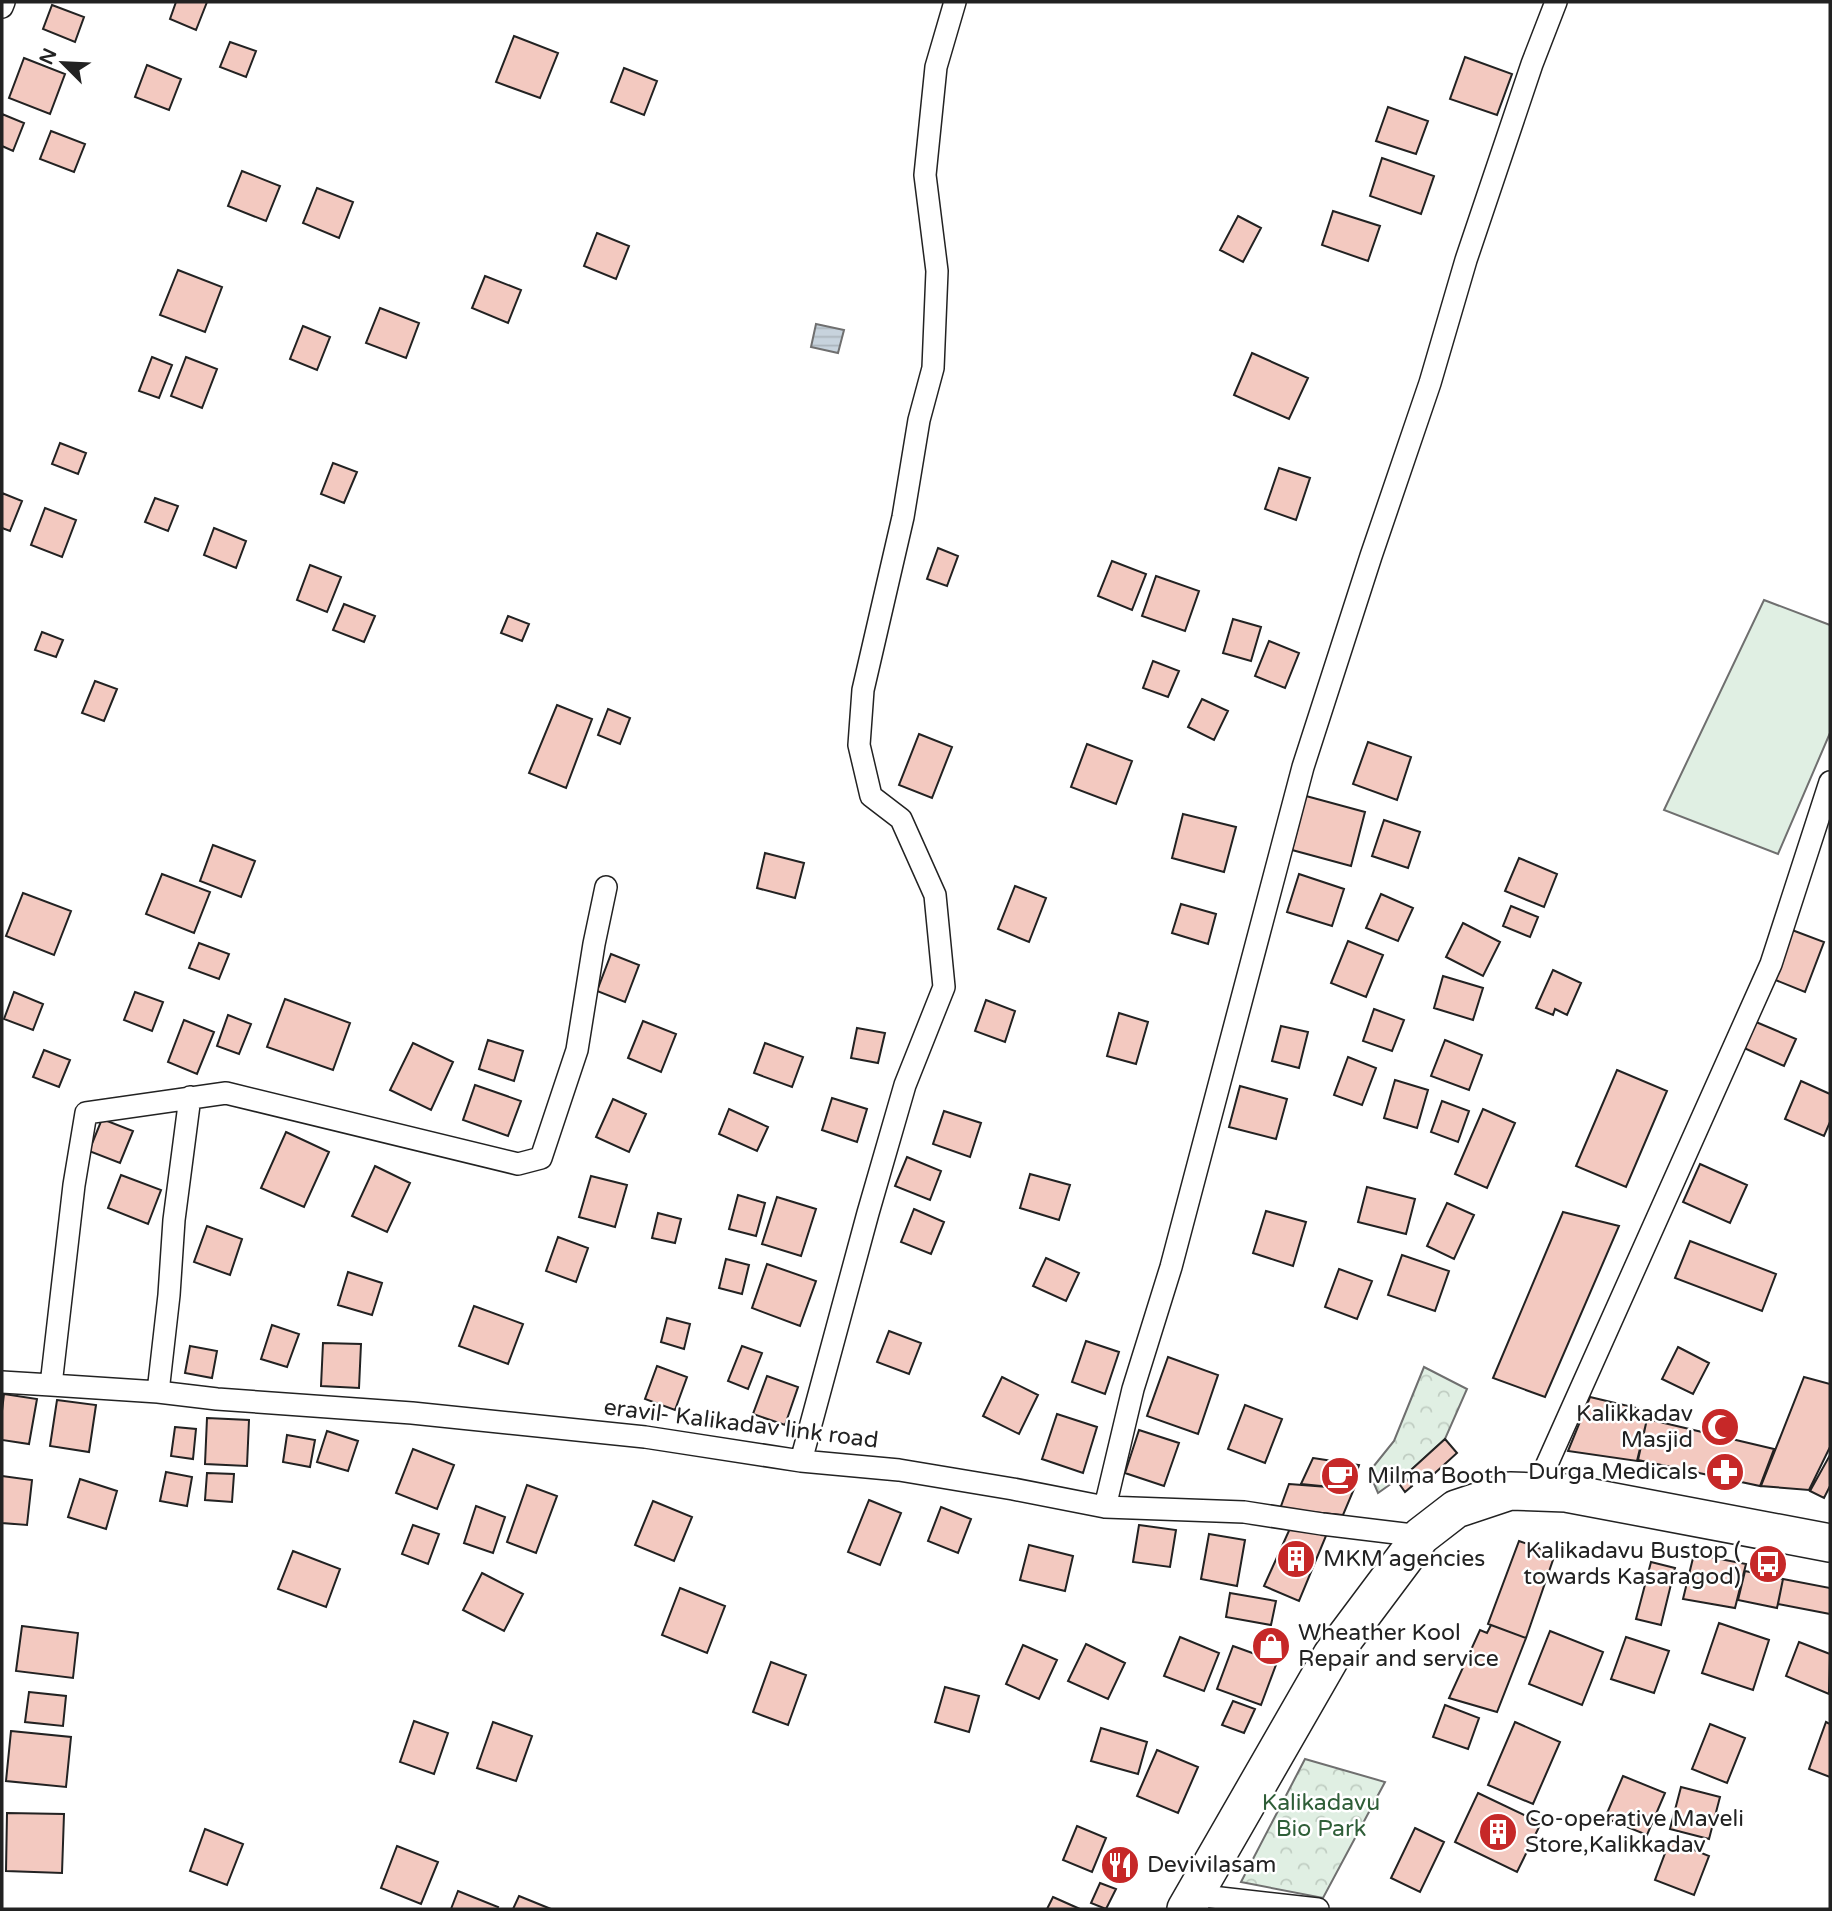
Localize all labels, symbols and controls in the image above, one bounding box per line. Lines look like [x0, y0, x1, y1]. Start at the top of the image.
north arrow [28, 28, 98, 98]
text: N [35, 45, 62, 68]
street label: eravil- Kalikadav link road [602, 1393, 880, 1455]
place label: Kalikkadav Masjid [1576, 1400, 1693, 1454]
mosque icon: Kalikkadav Masjid [1699, 1406, 1741, 1448]
pharmacy icon: Durga Medicals [1704, 1451, 1746, 1493]
cafe icon: Milma Booth [1319, 1455, 1361, 1497]
place label: Durga Medicals [1528, 1458, 1698, 1486]
place label: Milma Booth [1367, 1462, 1507, 1490]
place label: Kalikadavu Bustop ( towards Kasaragod) [1523, 1537, 1741, 1591]
building icon: MKM agencies [1275, 1538, 1317, 1580]
bus stop icon: Kalikadavu Bustop ( towards Kasaragod) [1747, 1543, 1789, 1585]
place label: MKM agencies [1323, 1545, 1485, 1573]
place label: Wheather Kool Repair and service [1298, 1619, 1499, 1673]
shop icon: Wheather Kool Repair and service [1250, 1625, 1292, 1667]
park label: Kalikadavu Bio Park [1262, 1789, 1380, 1843]
place label: Co-operative Maveli Store,Kalikkadav [1525, 1805, 1744, 1859]
building icon: Co-operative Maveli Store,Kalikkadav [1477, 1811, 1519, 1853]
restaurant icon: Devivilasam [1099, 1844, 1141, 1886]
place label: Devivilasam [1147, 1851, 1276, 1879]

